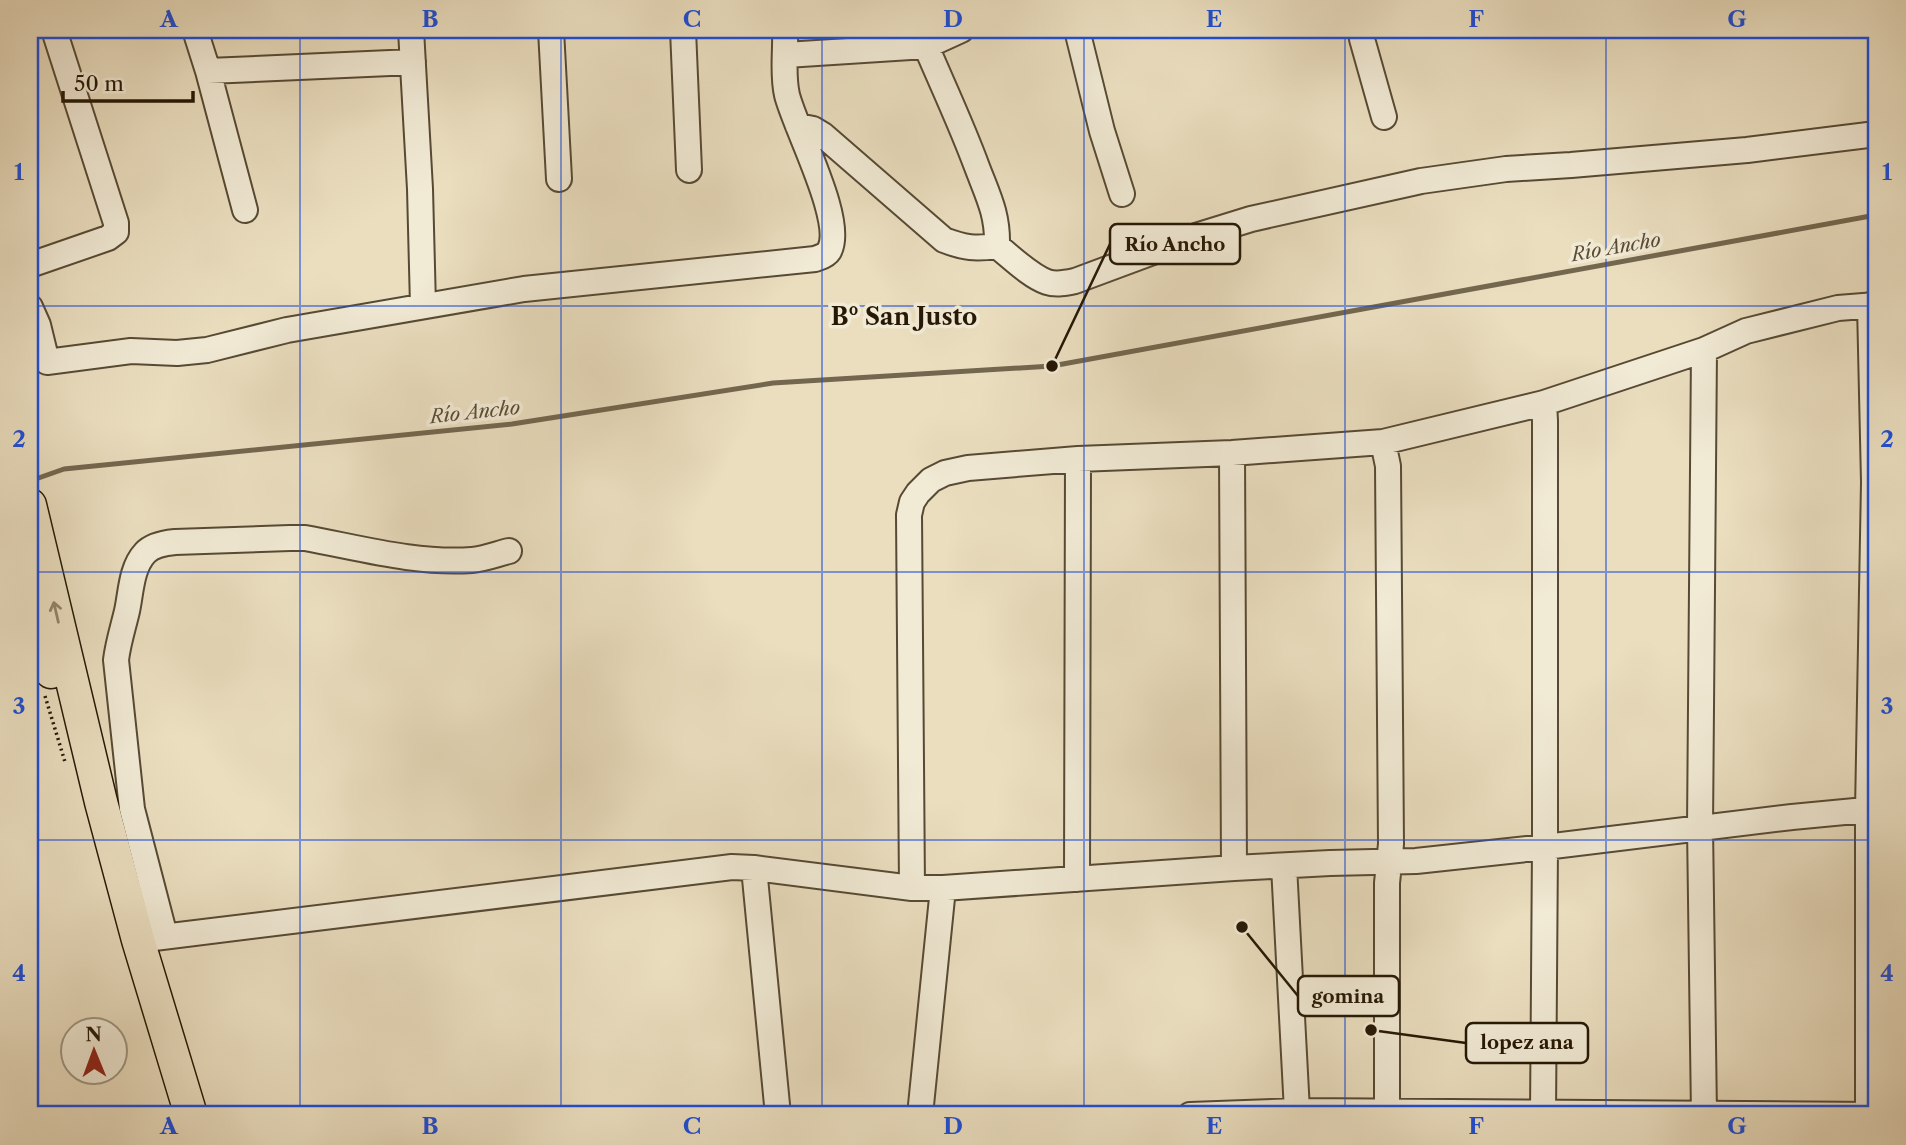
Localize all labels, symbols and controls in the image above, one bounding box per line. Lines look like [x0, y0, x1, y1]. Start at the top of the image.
text: A [159, 5, 179, 33]
text: B [421, 5, 439, 33]
text: C [683, 5, 701, 33]
text: D [943, 5, 963, 33]
text: E [1206, 5, 1222, 33]
text: F [1468, 5, 1484, 33]
text: G [1727, 5, 1747, 33]
scale bar [63, 60, 192, 104]
text: 50 m [74, 71, 124, 96]
text: 1 [14, 158, 25, 186]
text: 1 [1882, 158, 1893, 186]
callout: Río Ancho [1110, 224, 1240, 264]
water label: Río Ancho [1568, 228, 1662, 267]
text: Río Ancho [1125, 233, 1225, 256]
district label: Bº San Justo [831, 302, 977, 331]
water label: Río Ancho [427, 396, 521, 428]
text: 2 [12, 425, 26, 453]
text: 2 [1880, 425, 1894, 453]
one-way arrow [49, 601, 63, 624]
text: 3 [13, 692, 26, 720]
text: 3 [1881, 692, 1894, 720]
text: 4 [12, 959, 26, 987]
text: 4 [1880, 959, 1894, 987]
callout: gomina [1298, 976, 1399, 1016]
text: gomina [1311, 985, 1385, 1008]
north arrow [60, 1016, 130, 1086]
text: N [85, 1023, 102, 1046]
callout: lopez ana [1466, 1023, 1588, 1063]
text: lopez ana [1480, 1031, 1575, 1054]
text: A [159, 1112, 179, 1140]
text: B [421, 1112, 439, 1140]
text: C [683, 1112, 701, 1140]
text: D [943, 1112, 963, 1140]
text: E [1206, 1112, 1222, 1140]
text: F [1468, 1112, 1484, 1140]
text: G [1727, 1112, 1747, 1140]

